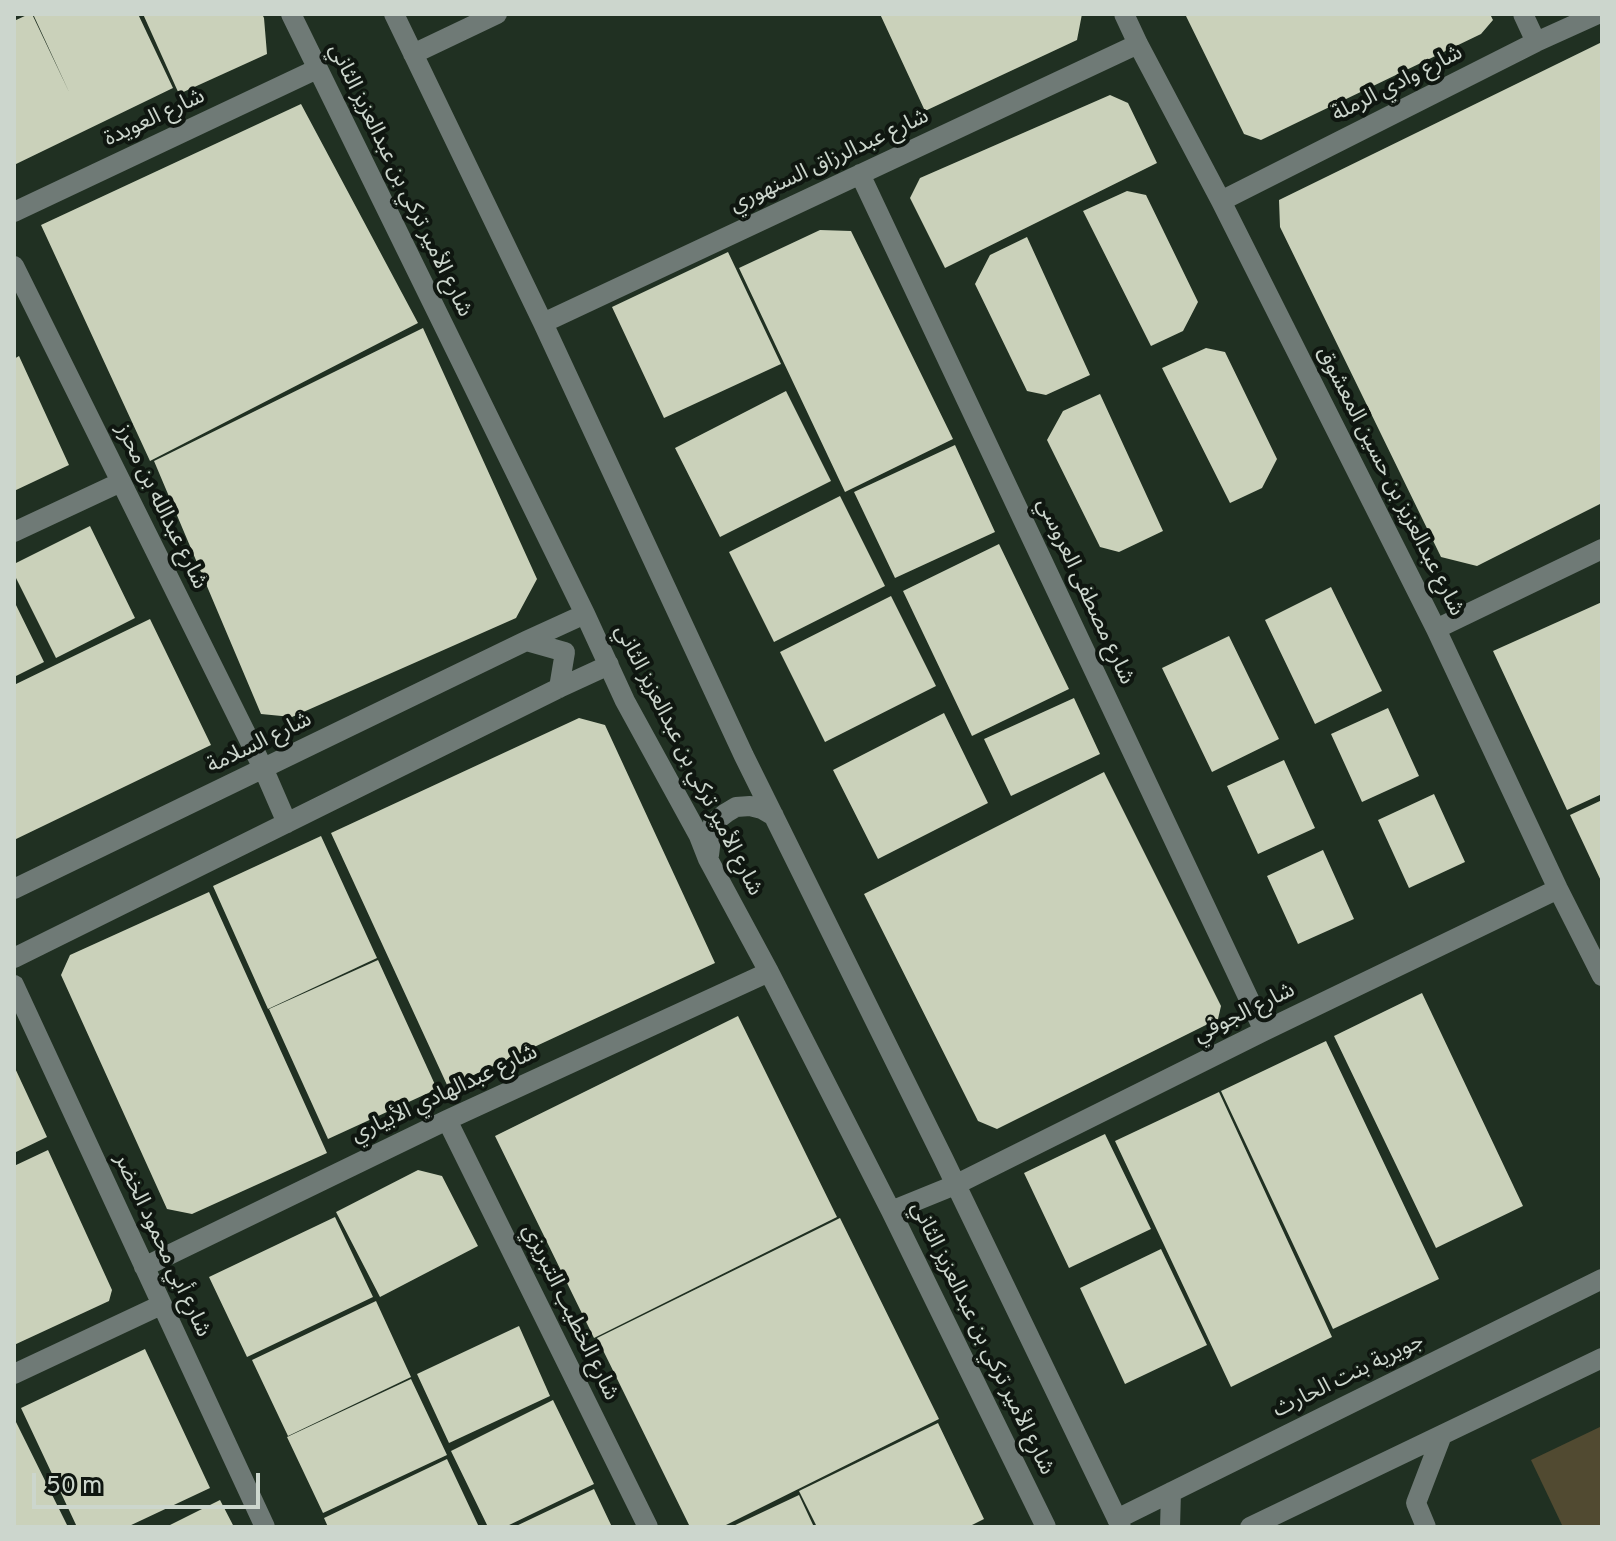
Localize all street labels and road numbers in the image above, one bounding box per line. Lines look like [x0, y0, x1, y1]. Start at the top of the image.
street label: شارع الأمير تركي بن عبدالعزيز الثاني [321, 40, 477, 322]
street label: شارع وادي الرملة [1328, 41, 1468, 129]
street label: شارع العويدة [100, 84, 210, 154]
street label: شارع عبدالرزاق السنهوري [726, 104, 934, 220]
street label: شارع عبدالعزيز بن حسين المعشوق [1309, 343, 1469, 621]
street label: شارع عبدالله بن محرز [108, 420, 212, 594]
street label: شارع مصطفى العروسي [1029, 495, 1139, 689]
street label: شارع الأمير تركي بن عبدالعزيز الثاني [607, 621, 767, 901]
street label: شارع السلامة [203, 707, 317, 781]
street label: شارع الجوفي [1190, 978, 1300, 1050]
street label: شارع عبدالهادي الأبياري [348, 1040, 542, 1150]
street label: شارع أبي محمود الخضر [107, 1150, 215, 1342]
street label: شارع الأمير تركي بن عبدالعزيز الثاني [903, 1198, 1059, 1480]
street label: شارع الخطيب التبريزي [515, 1221, 623, 1405]
street label: جويرية بنت الحارث [1269, 1329, 1429, 1425]

